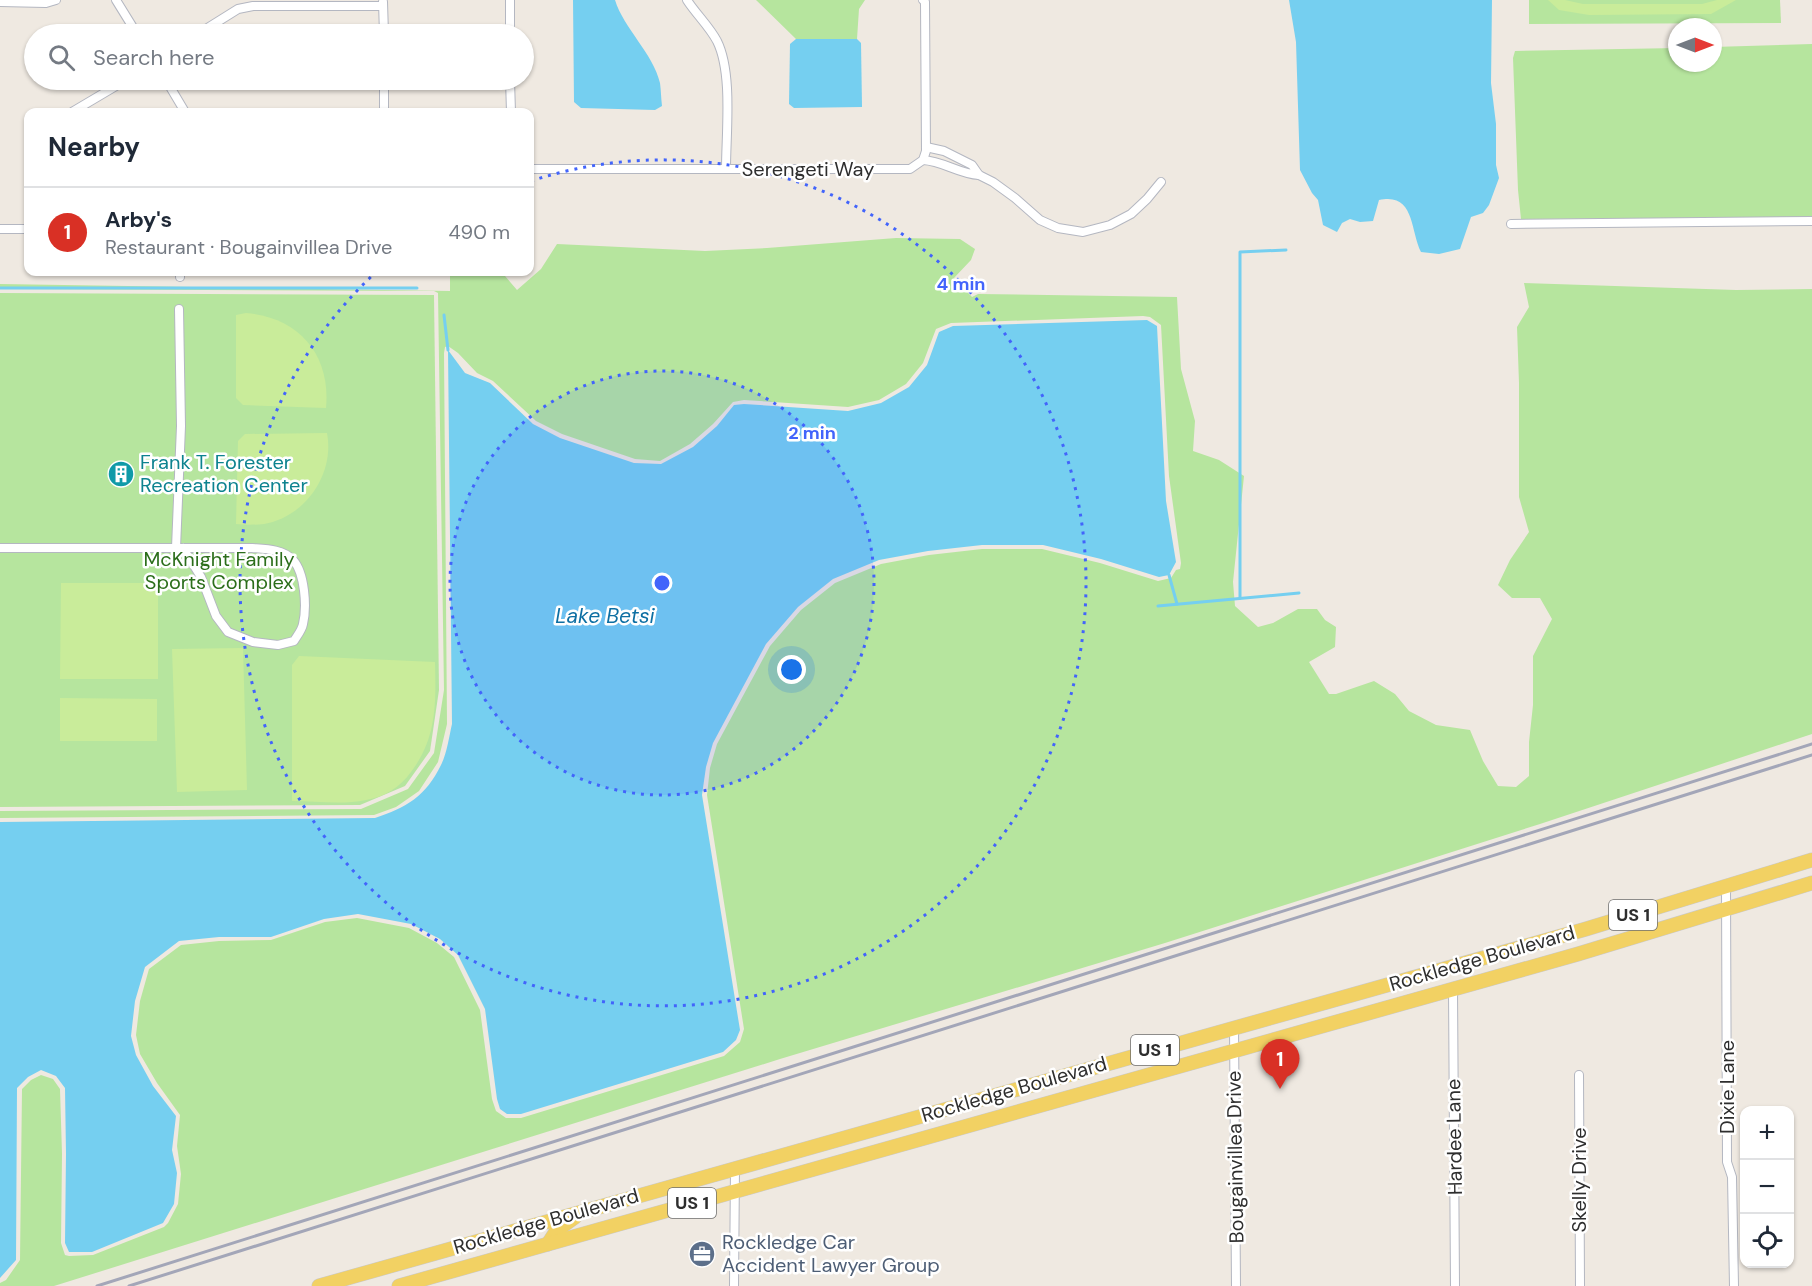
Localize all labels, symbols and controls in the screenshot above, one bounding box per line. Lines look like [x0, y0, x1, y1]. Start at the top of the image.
north arrow [1668, 18, 1722, 72]
search box [24, 24, 534, 90]
icon: search [45, 41, 78, 74]
text: Search here [93, 43, 214, 72]
text: Nearby [48, 130, 140, 164]
street label: Serengeti Way [742, 156, 874, 182]
text: Arby's [105, 205, 172, 234]
text: 1 [64, 219, 71, 245]
text: 490 m [448, 219, 510, 245]
text: Restaurant · Bougainvillea Drive [105, 234, 392, 260]
text: 4 min [937, 272, 985, 296]
text: 2 min [788, 421, 836, 445]
place label: Frank T. Forester Recreation Center [140, 449, 308, 498]
building icon: Frank T. Forester Recreation Center [106, 459, 136, 489]
park label: McKnight Family Sports Complex [143, 546, 295, 595]
centre of rings [652, 573, 672, 593]
water label: Lake Betsi [555, 602, 656, 630]
your location [777, 655, 806, 684]
road number: US 1 [1609, 900, 1657, 930]
street label: Rockledge Boulevard [1386, 919, 1578, 997]
road number: US 1 [1131, 1035, 1179, 1065]
pin: 1 [1260, 1040, 1300, 1089]
street label: Dixie Lane [1714, 1040, 1740, 1134]
street label: Rockledge Boulevard [918, 1050, 1110, 1128]
street label: Bougainvillea Drive [1220, 1070, 1250, 1244]
street label: Hardee Lane [1440, 1079, 1468, 1195]
map controls [1740, 1106, 1794, 1268]
button: + [1740, 1106, 1794, 1160]
street label: Skelly Drive [1566, 1127, 1592, 1233]
button: − [1740, 1160, 1794, 1214]
street label: Rockledge Boulevard [450, 1182, 642, 1260]
road number: US 1 [668, 1188, 716, 1218]
button: locate [1740, 1214, 1794, 1268]
place label: Rockledge Car Accident Lawyer Group [722, 1229, 940, 1278]
office icon: Rockledge Car Accident Lawyer Group [687, 1239, 717, 1269]

